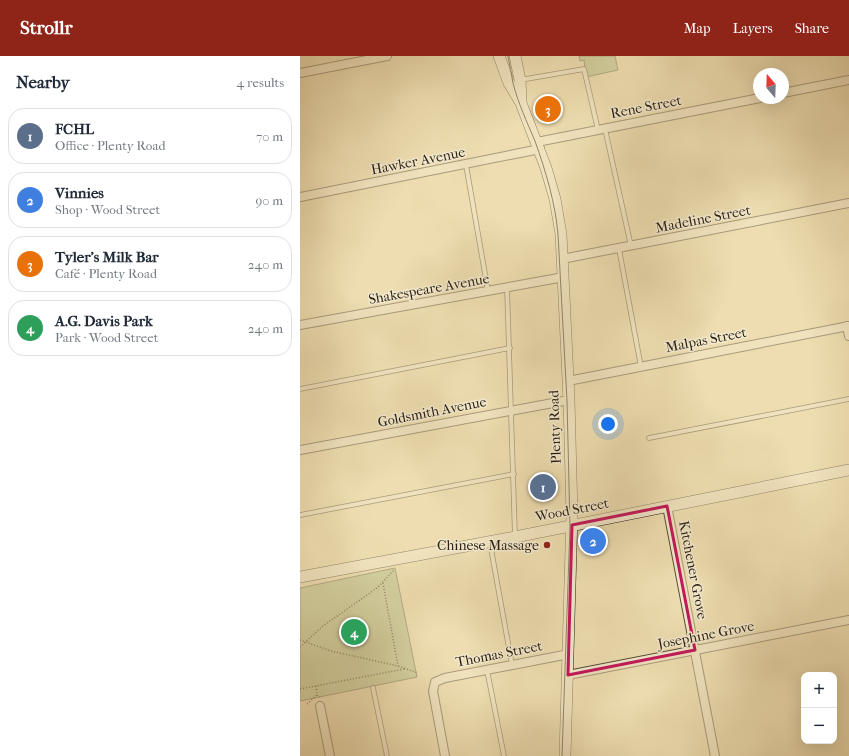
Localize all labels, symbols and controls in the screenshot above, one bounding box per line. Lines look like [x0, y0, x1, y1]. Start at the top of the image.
text: Strollr [20, 17, 73, 39]
text: Map [684, 20, 711, 37]
text: Layers [733, 20, 773, 37]
text: Share [795, 20, 829, 37]
north arrow [753, 68, 789, 104]
text: Nearby [16, 72, 70, 92]
text: 4 results [237, 75, 284, 90]
street label: Rene Street [609, 92, 683, 122]
pin: 3 [535, 94, 561, 124]
text: FCHL [55, 120, 94, 138]
text: 1 [28, 129, 32, 144]
text: 70 m [256, 129, 283, 144]
text: Office · Plenty Road [55, 138, 166, 153]
street label: Hawker Avenue [369, 144, 467, 178]
text: Vinnies [55, 184, 104, 202]
text: 2 [27, 193, 33, 208]
text: 90 m [255, 193, 283, 208]
street label: Madeline Street [654, 201, 752, 237]
text: Shop · Wood Street [55, 202, 160, 217]
text: Tyler's Milk Bar [55, 248, 159, 266]
text: 3 [27, 257, 33, 272]
text: 240 m [248, 257, 283, 272]
text: Café · Plenty Road [55, 266, 157, 281]
street label: Shakespeare Avenue [367, 270, 491, 308]
text: A.G. Davis Park [55, 312, 153, 330]
text: 4 [26, 321, 34, 336]
text: 240 m [248, 321, 283, 336]
street label: Malpas Street [664, 324, 748, 356]
text: Park · Wood Street [55, 330, 158, 345]
street label: Plenty Road [545, 389, 565, 464]
street label: Goldsmith Avenue [376, 393, 488, 431]
your location [598, 414, 618, 434]
pin: 1 [530, 472, 556, 502]
street label: Wood Street [533, 495, 610, 526]
street label: Kitchener Grove [675, 519, 711, 621]
pin: 2 [580, 526, 606, 556]
place label: Chinese Massage [437, 537, 539, 554]
marker: Chinese Massage [542, 540, 552, 550]
pin: 4 [341, 617, 367, 647]
street label: Josephine Grove [655, 617, 756, 653]
street label: Thomas Street [454, 637, 544, 671]
map controls [801, 672, 837, 744]
button: + [801, 672, 837, 708]
button: − [801, 708, 837, 744]

